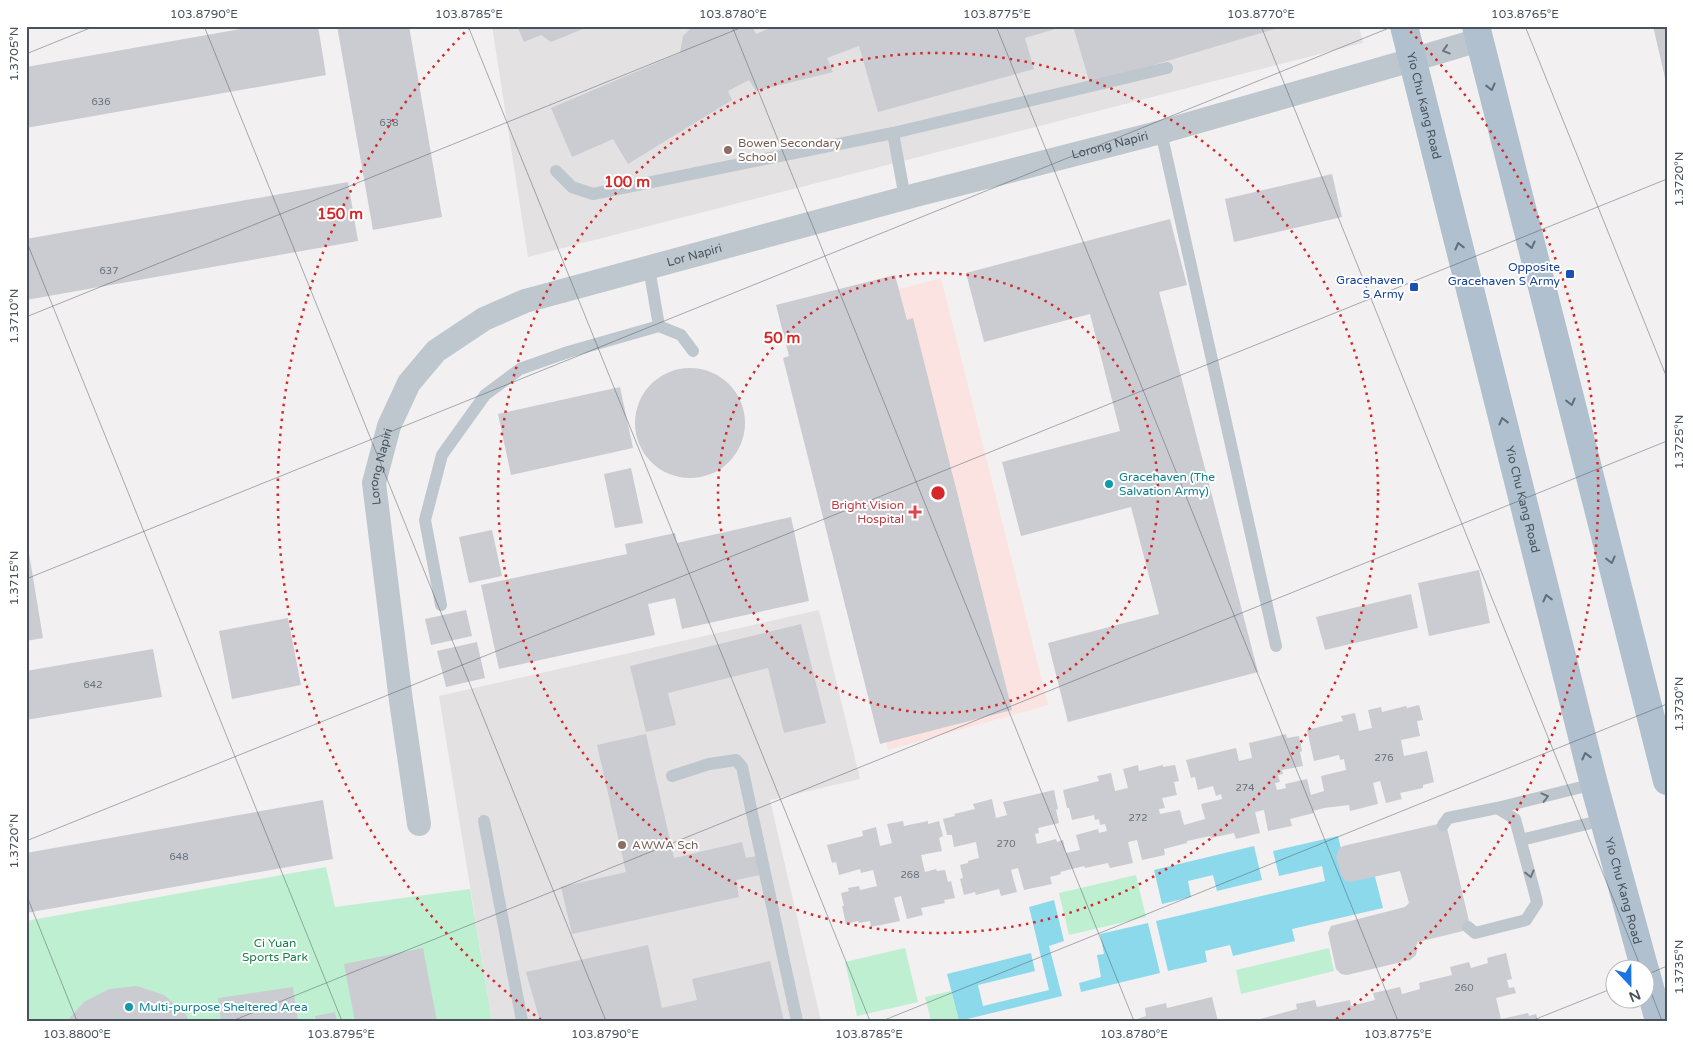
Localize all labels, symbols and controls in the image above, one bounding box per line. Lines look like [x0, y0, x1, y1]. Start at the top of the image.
text: 103.8790°E [170, 7, 238, 21]
text: 103.8785°E [435, 7, 503, 21]
text: 103.8780°E [699, 7, 767, 21]
text: 103.8775°E [963, 7, 1031, 21]
text: 103.8770°E [1227, 7, 1295, 21]
text: 103.8765°E [1491, 7, 1559, 21]
text: 1.3705°N [7, 27, 21, 81]
one-way arrow [1442, 45, 1450, 55]
street label: Yio Chu Kang Road [1404, 50, 1444, 161]
one-way arrow [1485, 83, 1495, 91]
house number: 636 [92, 96, 110, 108]
house number: 638 [380, 117, 398, 129]
street label: Lorong Napiri [1070, 129, 1150, 162]
place label: Bowen Secondary School [738, 136, 841, 164]
marker: Bowen Secondary School [722, 144, 734, 156]
text: 1.3720°N [1672, 152, 1686, 206]
text: 100 m [604, 173, 650, 191]
text: 150 m [317, 205, 363, 223]
one-way arrow [1525, 240, 1535, 248]
street label: Lor Napiri [665, 241, 723, 269]
one-way arrow [1454, 242, 1465, 251]
place label: Opposite Gracehaven S Army [1448, 260, 1561, 288]
house number: 637 [100, 265, 118, 277]
marker: Opposite Gracehaven S Army [1564, 268, 1576, 280]
place label: Gracehaven S Army [1336, 273, 1405, 301]
marker: Gracehaven S Army [1408, 281, 1420, 293]
text: 1.3710°N [7, 289, 21, 343]
text: 50 m [764, 329, 800, 347]
one-way arrow [1565, 398, 1576, 407]
text: 1.3725°N [1672, 415, 1686, 469]
one-way arrow [1498, 416, 1509, 425]
street label: Lorong Napiri [366, 427, 395, 506]
street label: Yio Chu Kang Road [1502, 444, 1543, 554]
place label: Gracehaven (The Salvation Army) [1119, 470, 1215, 498]
marker: Gracehaven (The Salvation Army) [1103, 478, 1115, 490]
centre of rings [929, 484, 947, 502]
place label: Bright Vision Hospital [831, 498, 904, 526]
marker: Bright Vision Hospital [908, 505, 922, 519]
text: 1.3715°N [7, 551, 21, 605]
one-way arrow [1605, 555, 1616, 564]
one-way arrow [1542, 593, 1553, 602]
text: 1.3730°N [1672, 677, 1686, 731]
house number: 642 [84, 679, 102, 691]
house number: 276 [1375, 752, 1393, 764]
one-way arrow [1582, 752, 1592, 760]
house number: 274 [1236, 782, 1254, 794]
one-way arrow [1540, 792, 1548, 802]
house number: 272 [1129, 812, 1147, 824]
text: 1.3720°N [7, 814, 21, 868]
street label: Yio Chu Kang Road [1602, 836, 1645, 946]
place label: AWWA Sch [632, 838, 698, 852]
house number: 270 [997, 838, 1015, 850]
marker: AWWA Sch [616, 839, 628, 851]
house number: 648 [170, 851, 188, 863]
house number: 268 [901, 869, 919, 881]
one-way arrow [1524, 869, 1535, 878]
park label: Ci Yuan Sports Park [242, 936, 308, 964]
text: 1.3735°N [1672, 940, 1686, 994]
north arrow [1606, 960, 1656, 1010]
house number: 260 [1455, 982, 1473, 994]
text: N [1626, 986, 1643, 1006]
place label: Multi-purpose Sheltered Area [139, 1000, 308, 1014]
marker: Multi-purpose Sheltered Area [123, 1001, 135, 1013]
text: 103.8800°E [43, 1027, 111, 1041]
text: 103.8795°E [307, 1027, 375, 1041]
text: 103.8790°E [571, 1027, 639, 1041]
text: 103.8785°E [835, 1027, 903, 1041]
text: 103.8780°E [1100, 1027, 1168, 1041]
text: 103.8775°E [1364, 1027, 1432, 1041]

